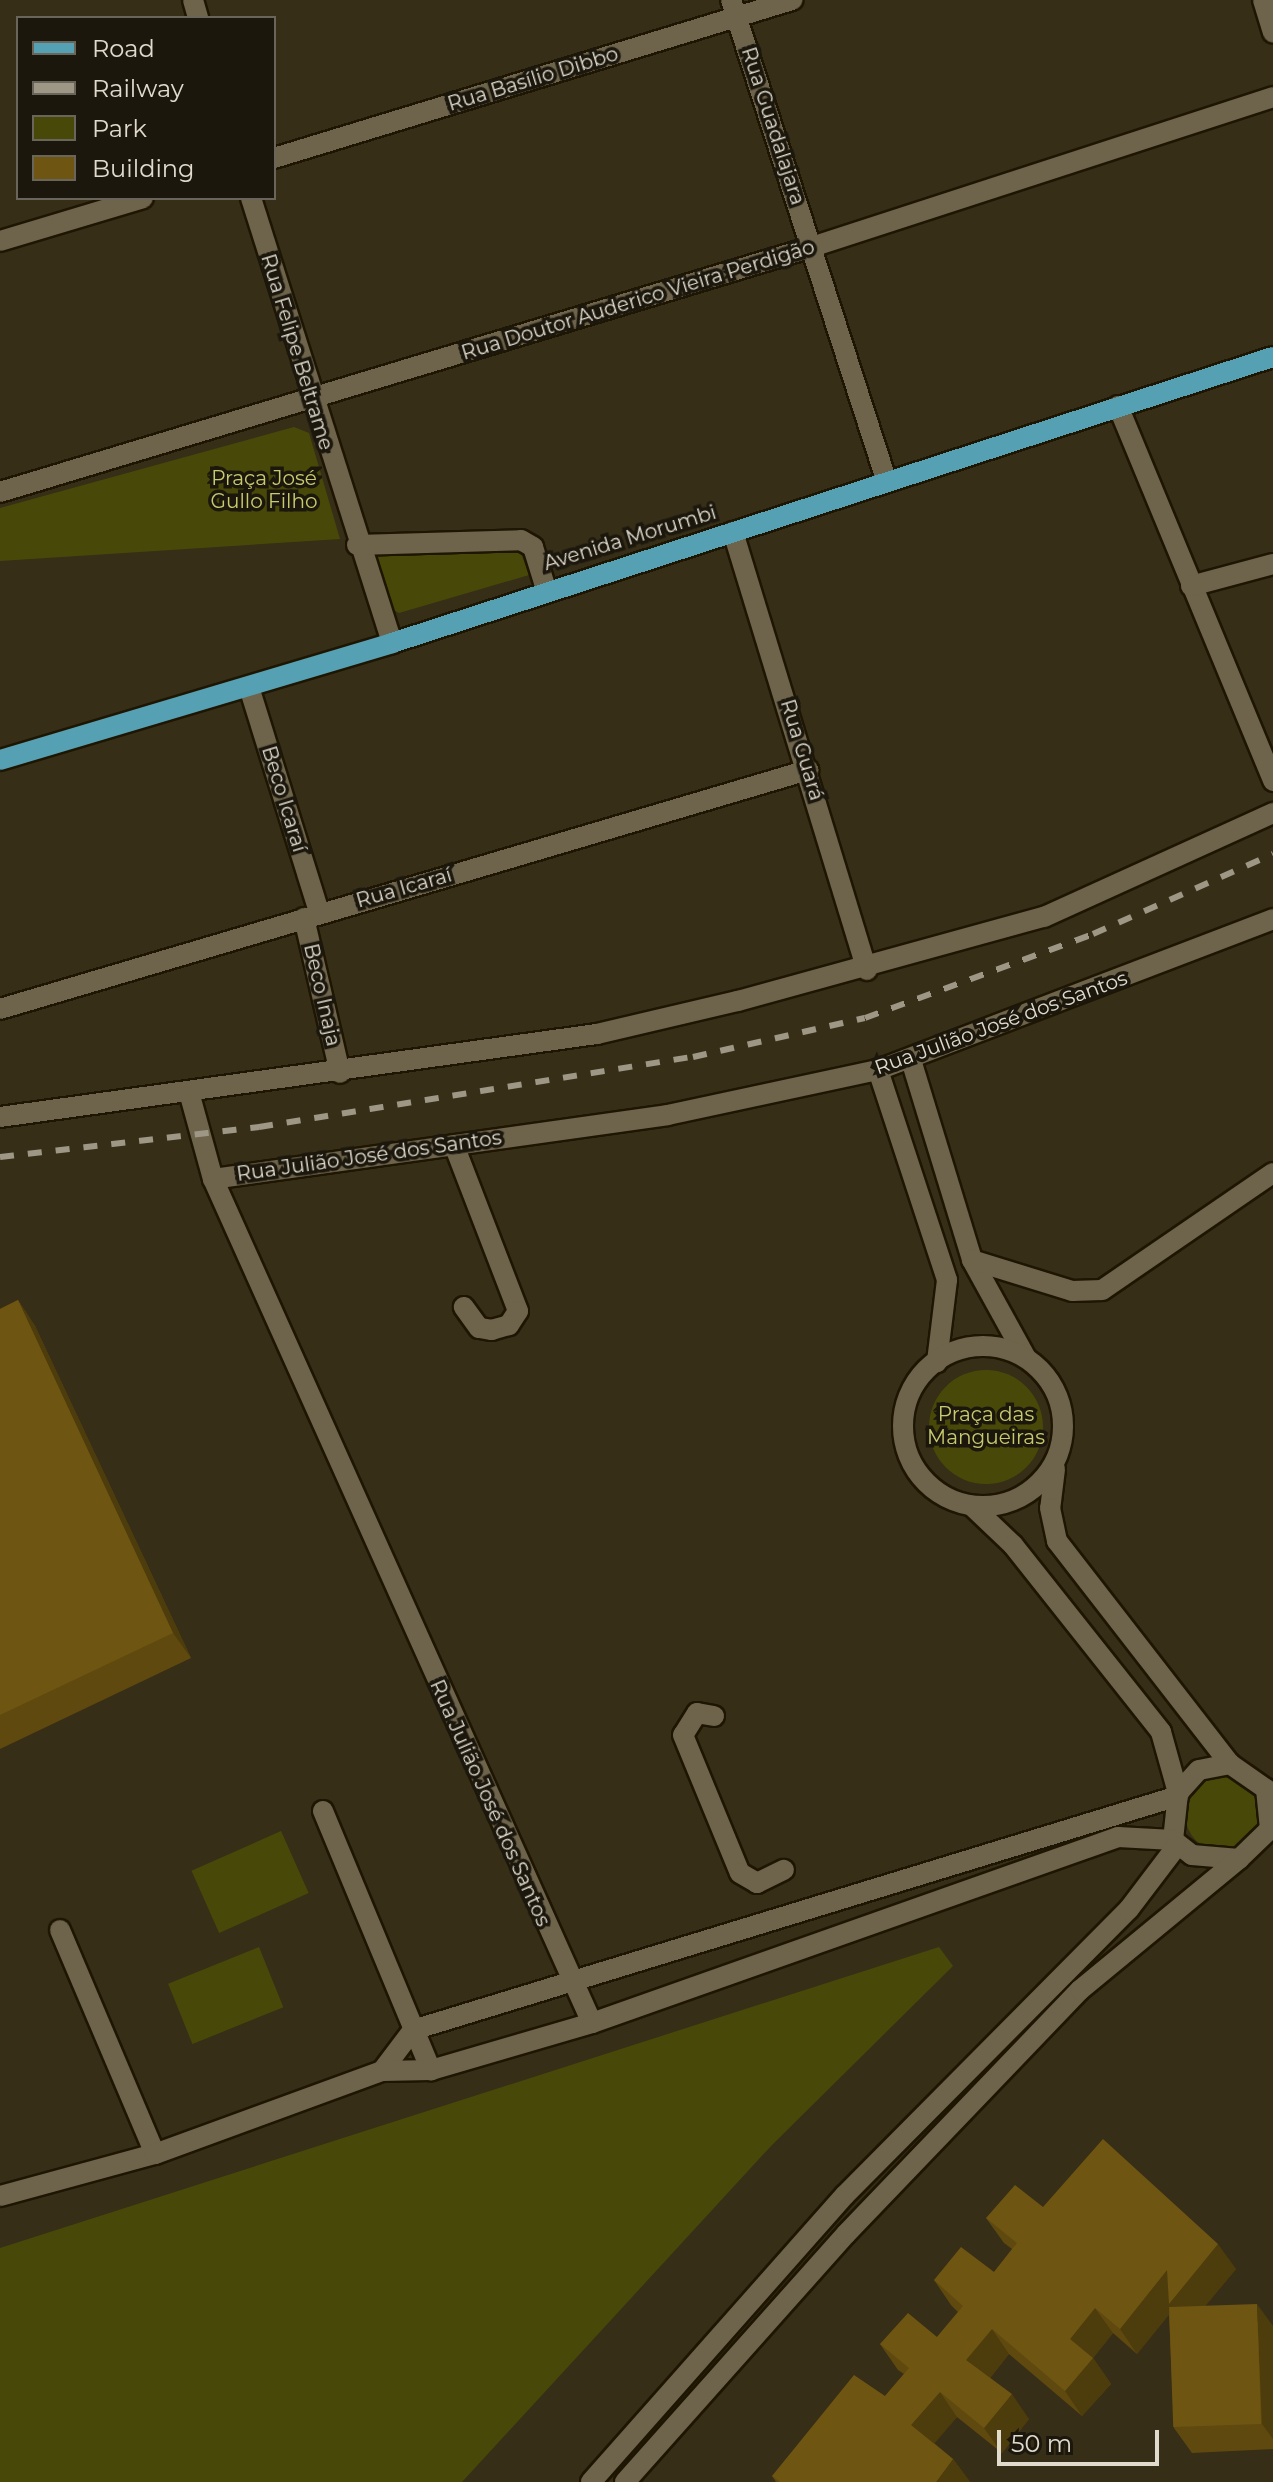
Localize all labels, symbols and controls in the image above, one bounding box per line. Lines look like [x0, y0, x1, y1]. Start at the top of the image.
legend [16, 16, 276, 200]
text: Road [92, 34, 155, 63]
street label: Rua Basílio Dibbo [445, 42, 621, 116]
street label: Rua Guadalajara [736, 44, 810, 208]
text: Railway [92, 74, 184, 103]
text: Park [92, 114, 147, 143]
text: Building [92, 154, 195, 183]
street label: Rua Doutor Auderico Vieira Perdigão [459, 235, 817, 365]
street label: Rua Felipe Beltrame [256, 251, 338, 453]
park label: Praça José Gullo Filho [211, 467, 317, 514]
street label: Avenida Morumbi [541, 500, 719, 576]
street label: Rua Guará [775, 696, 829, 804]
street label: Beco Icaraí [257, 743, 311, 855]
street label: Rua Icaraí [353, 863, 455, 913]
street label: Beco Inaja [299, 941, 345, 1049]
street label: Rua Julião José dos Santos [871, 966, 1131, 1080]
street label: Rua Julião José dos Santos [235, 1126, 503, 1186]
park label: Praça das Mangueiras [927, 1403, 1045, 1450]
street label: Rua Julião José dos Santos [425, 1676, 555, 1930]
scale bar [1001, 2414, 1163, 2464]
text: 50 m [1011, 2429, 1072, 2458]

